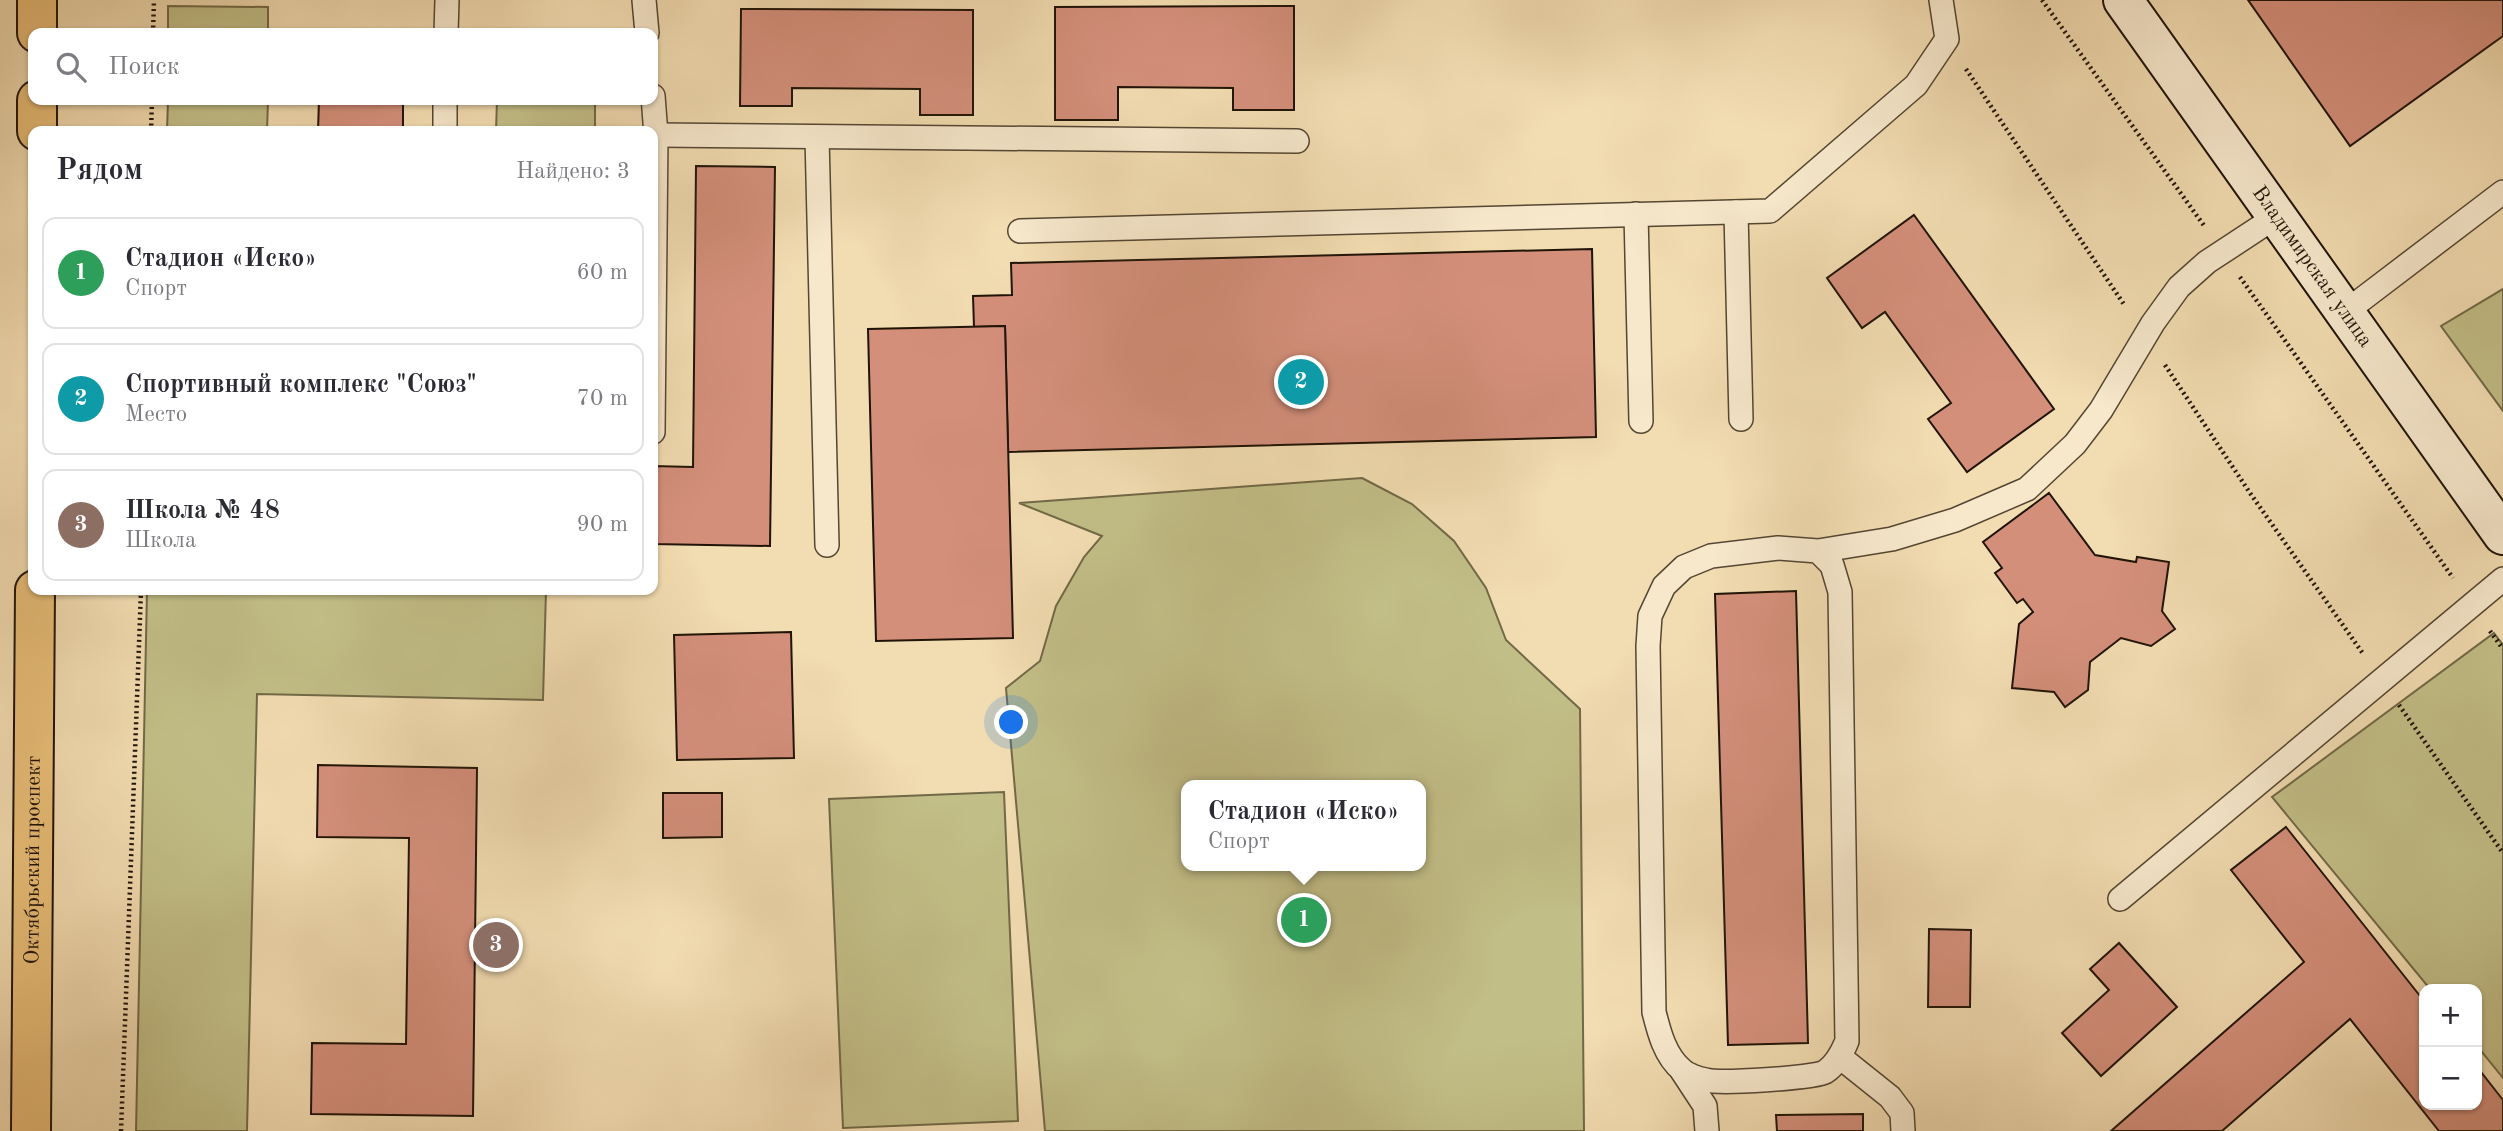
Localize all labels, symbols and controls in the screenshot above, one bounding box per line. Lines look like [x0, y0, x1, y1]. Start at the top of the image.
search box [28, 28, 658, 105]
icon: search [52, 48, 90, 86]
text: Поиск [108, 54, 180, 80]
text: Рядом [56, 156, 143, 186]
text: Найдено: 3 [516, 160, 630, 183]
street label: Владимирская улица [2248, 182, 2377, 351]
text: Стадион «Иско» [125, 246, 317, 272]
text: 1 [74, 261, 88, 284]
text: 60 m [577, 261, 628, 284]
text: Спорт [125, 277, 187, 300]
pin: 2 [1278, 356, 1324, 408]
text: Спортивный комплекс "Союз" [125, 372, 477, 398]
text: 2 [74, 387, 88, 410]
text: 70 m [577, 387, 628, 410]
text: Место [125, 403, 187, 426]
text: Школа № 48 [125, 498, 280, 524]
text: 3 [74, 513, 88, 536]
text: 90 m [577, 513, 628, 536]
text: Школа [125, 529, 196, 552]
your location [994, 705, 1028, 739]
street label: Октябрьский проспект [22, 755, 44, 965]
popup [1181, 780, 1426, 871]
text: Стадион «Иско» [1208, 799, 1399, 825]
text: Спорт [1208, 830, 1270, 853]
pin: 1 [1281, 894, 1327, 946]
pin: 3 [473, 919, 519, 971]
map controls [2419, 984, 2482, 1110]
button: + [2419, 984, 2482, 1047]
button: − [2419, 1047, 2482, 1110]

